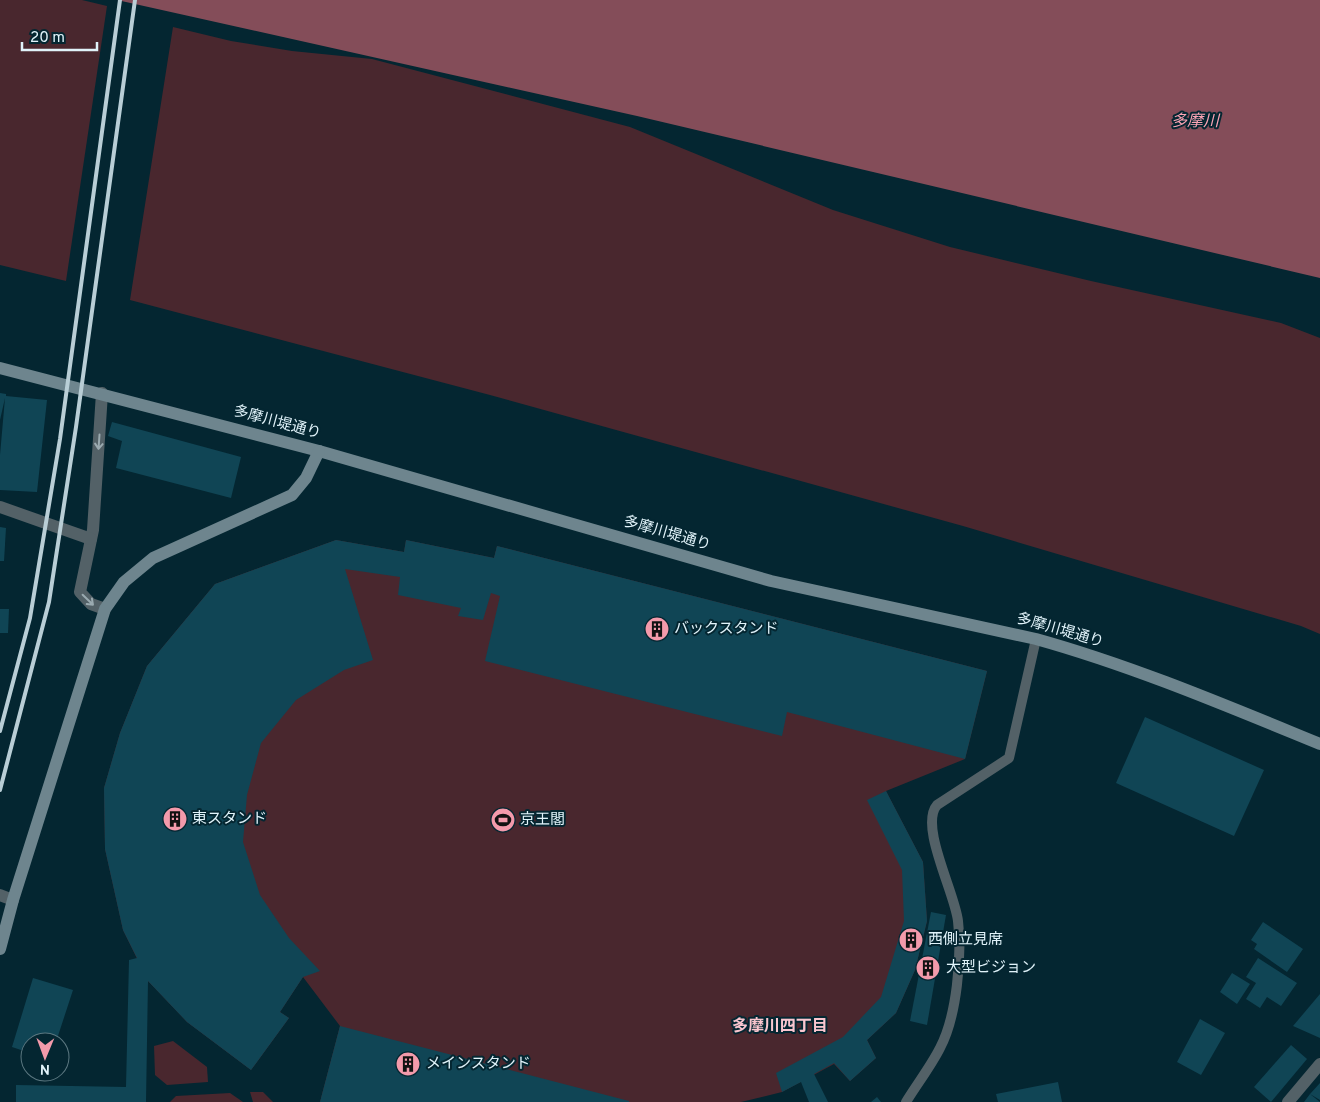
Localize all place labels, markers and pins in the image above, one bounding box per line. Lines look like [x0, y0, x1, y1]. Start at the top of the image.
building icon: バックスタンド [644, 616, 670, 642]
place label: バックスタンド [674, 620, 779, 639]
building icon: 東スタンド [162, 806, 188, 832]
sports icon: 京王閣 [490, 807, 516, 833]
place label: 東スタンド [192, 810, 267, 829]
place label: 京王閣 [520, 811, 565, 830]
building icon: 西側立見席 [898, 927, 924, 953]
place label: 西側立見席 [928, 930, 1003, 950]
building icon: 大型ビジョン [915, 955, 941, 981]
place label: 大型ビジョン [946, 959, 1036, 978]
building icon: メインスタンド [395, 1051, 421, 1077]
place label: メインスタンド [426, 1055, 531, 1074]

